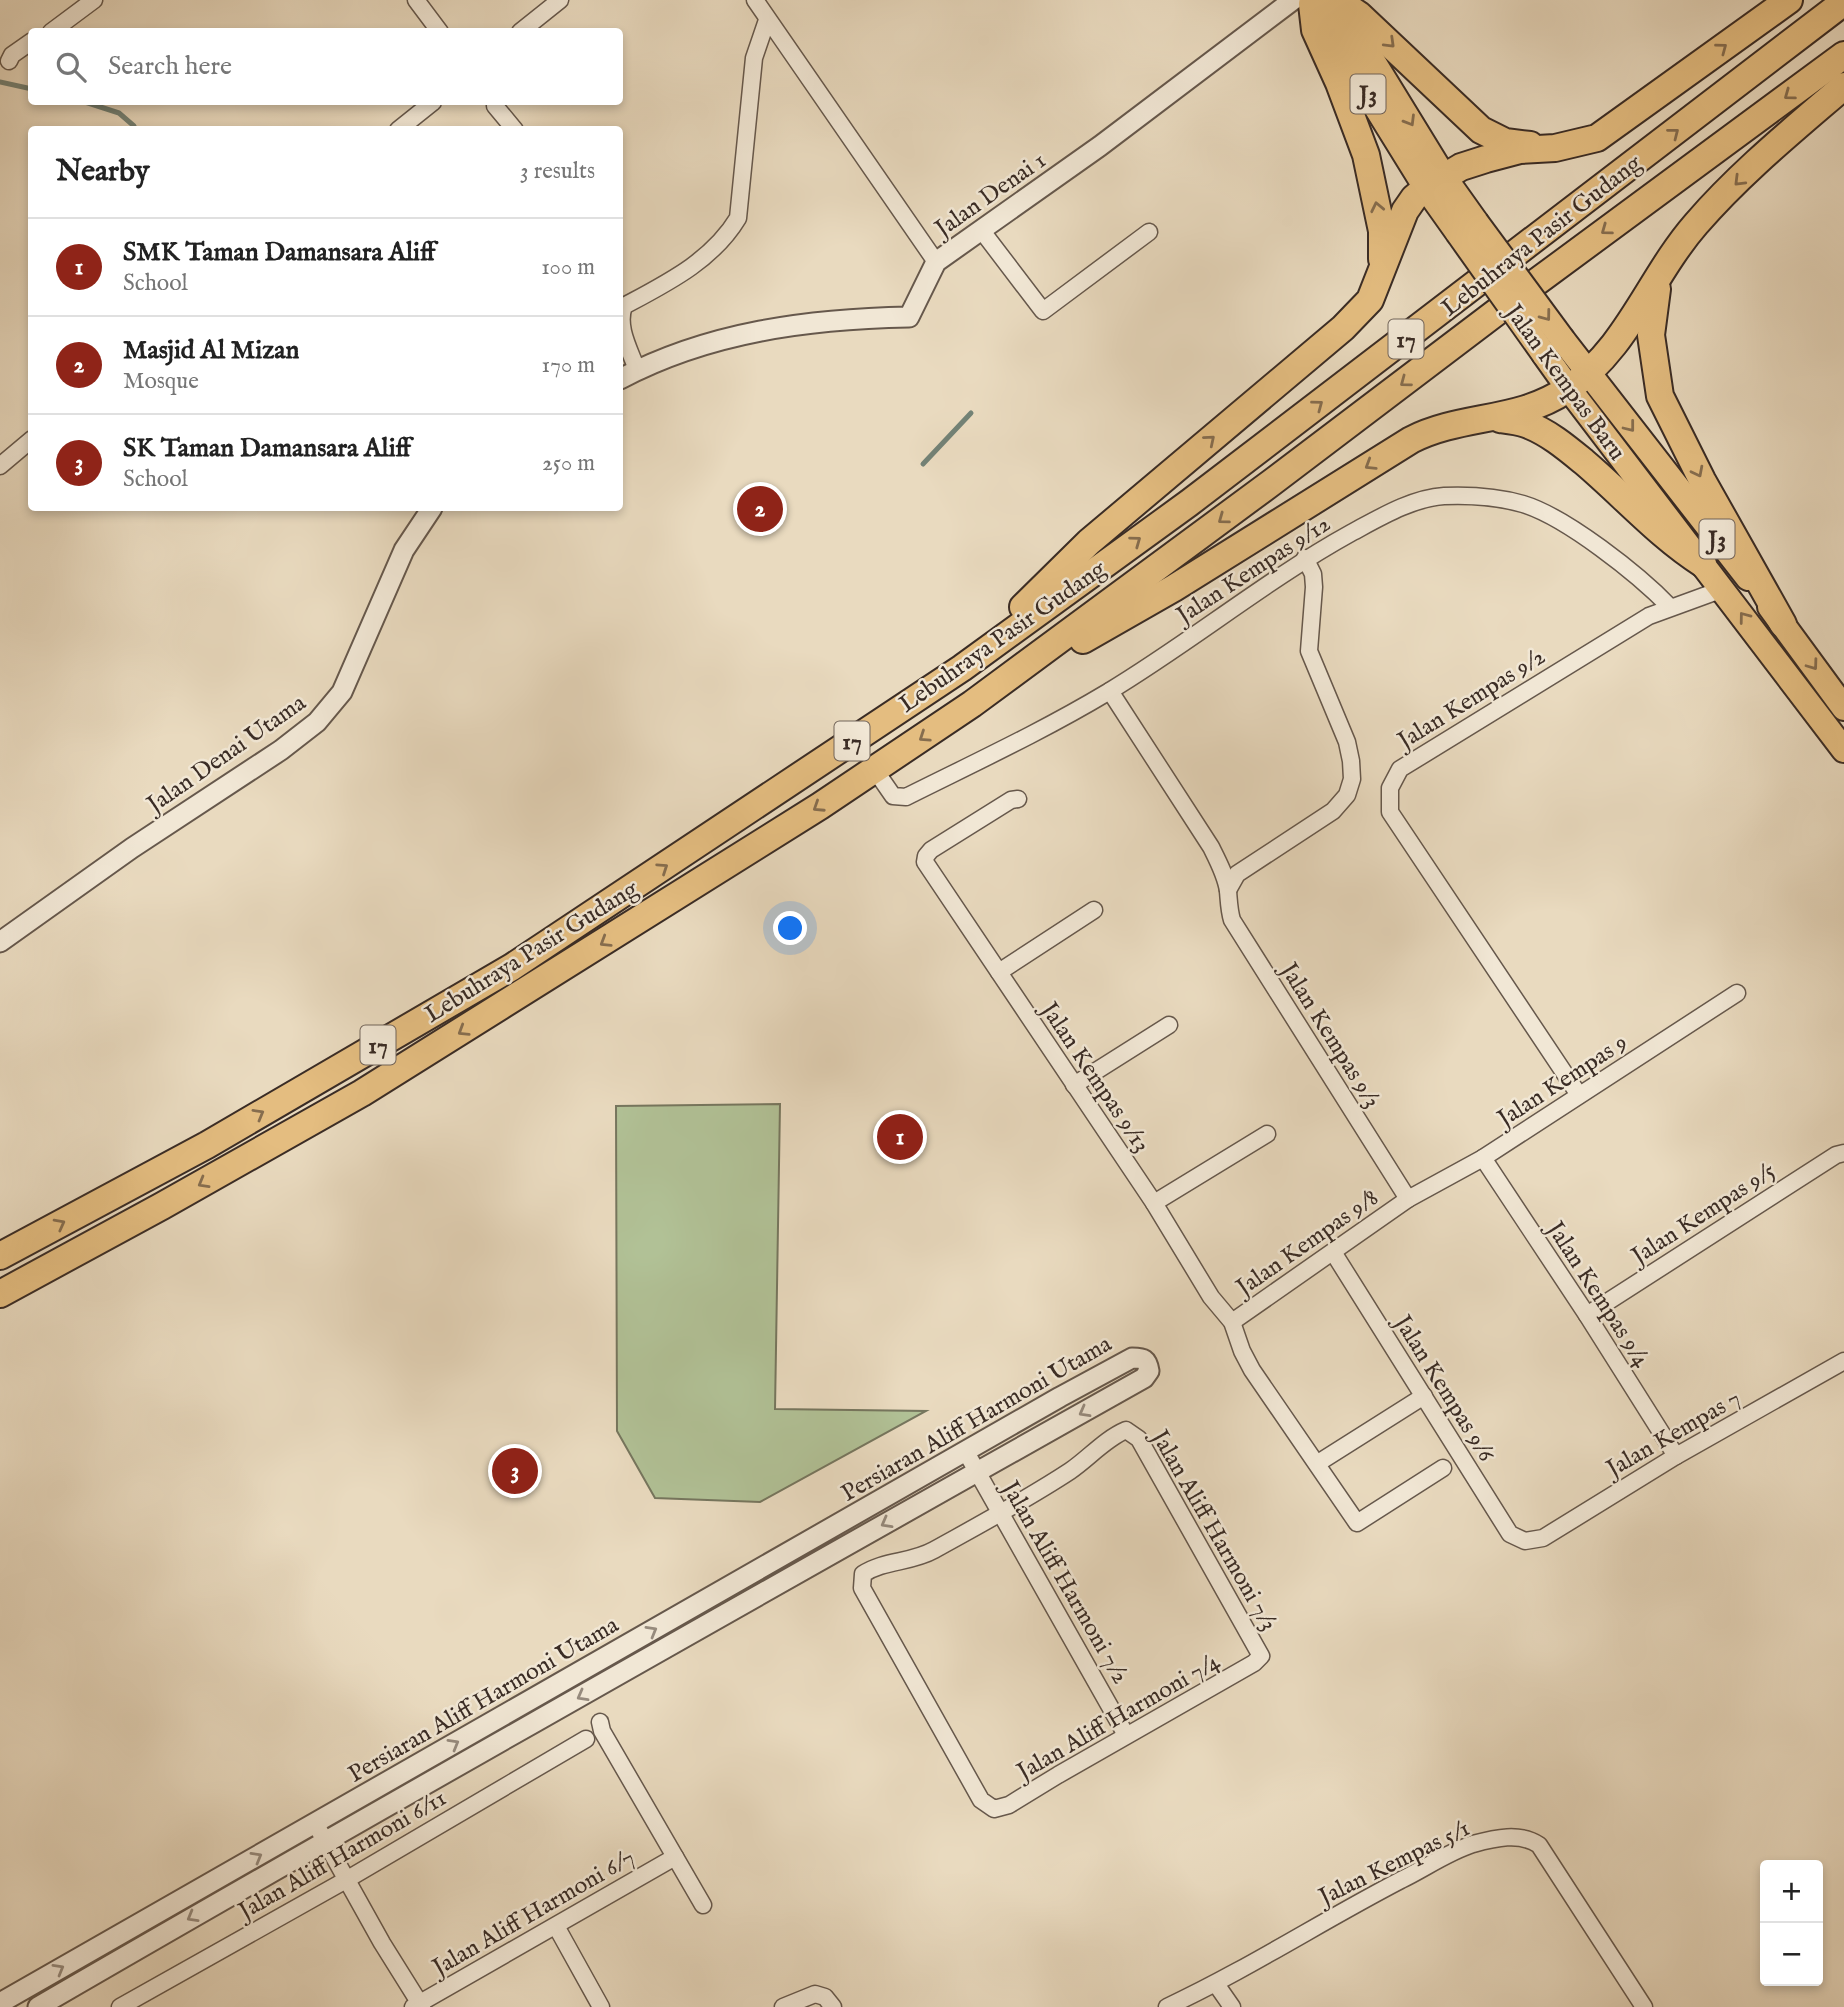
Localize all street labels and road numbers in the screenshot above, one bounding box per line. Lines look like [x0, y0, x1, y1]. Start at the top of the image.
road number: J3 [1350, 74, 1386, 114]
street label: Jalan Denai 1 [927, 146, 1052, 247]
street label: Lebuhraya Pasir Gudang [1436, 148, 1649, 324]
street label: Jalan Kempas Baru [1496, 296, 1632, 467]
road number: 17 [1388, 320, 1424, 358]
street label: Jalan Kempas 9/12 [1169, 509, 1337, 633]
road number: J3 [1700, 520, 1734, 558]
street label: Lebuhraya Pasir Gudang [893, 553, 1113, 720]
street label: Jalan Kempas 9/2 [1390, 642, 1551, 759]
street label: Jalan Denai Utama [139, 688, 313, 822]
road number: 17 [834, 722, 870, 761]
street label: Lebuhraya Pasir Gudang [419, 873, 645, 1031]
street label: Jalan Kempas 9/3 [1271, 955, 1387, 1114]
street label: Jalan Kempas 9/13 [1031, 994, 1156, 1159]
road number: 17 [360, 1026, 396, 1064]
street label: Jalan Kempas 9 [1489, 1028, 1634, 1136]
street label: Jalan Kempas 9/5 [1623, 1156, 1782, 1274]
street label: Jalan Kempas 9/8 [1228, 1183, 1385, 1305]
street label: Jalan Kempas 9/4 [1537, 1213, 1657, 1374]
street label: Jalan Kempas 9/6 [1385, 1307, 1502, 1469]
street label: Persiaran Aliff Harmoni Utama [836, 1329, 1118, 1510]
street label: Jalan Kempas 7 [1599, 1383, 1746, 1487]
street label: Jalan Aliff Harmoni 7/3 [1142, 1422, 1284, 1637]
street label: Jalan Aliff Harmoni 7/2 [992, 1473, 1135, 1690]
street label: Persiaran Aliff Harmoni Utama [343, 1610, 625, 1791]
street label: Jalan Aliff Harmoni 7/4 [1009, 1646, 1226, 1789]
street label: Jalan Aliff Harmoni 6/11 [231, 1783, 452, 1929]
street label: Jalan Kempas 5/1 [1311, 1813, 1475, 1915]
street label: Jalan Aliff Harmoni 6/7 [425, 1843, 640, 1985]

